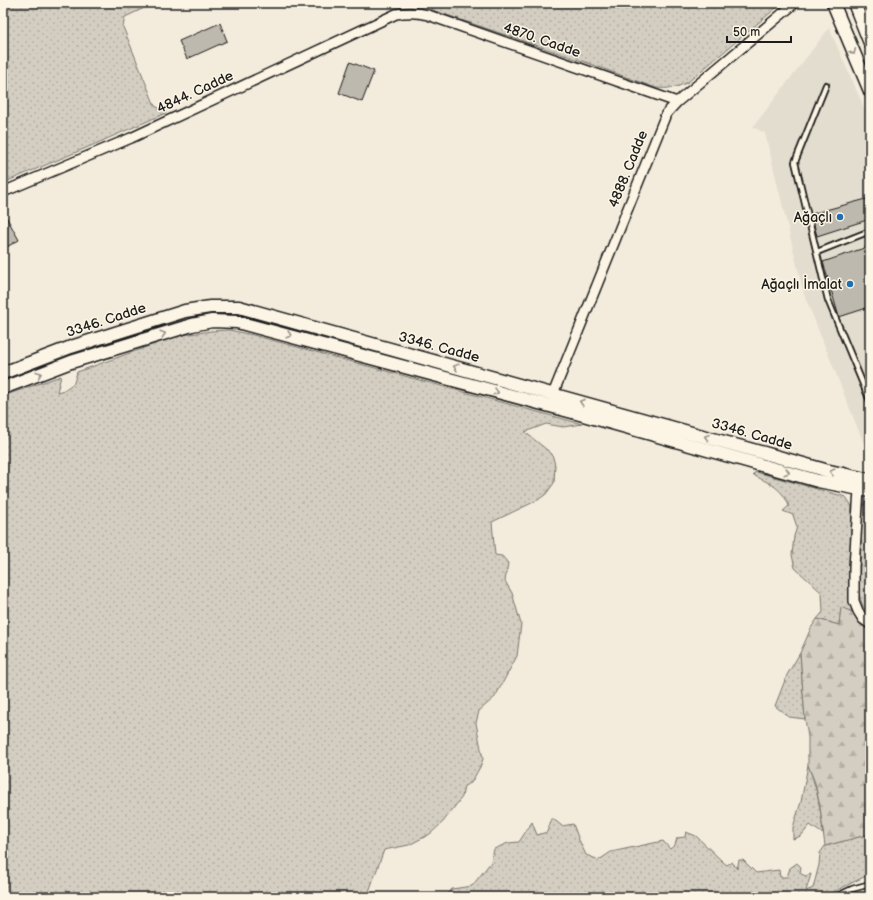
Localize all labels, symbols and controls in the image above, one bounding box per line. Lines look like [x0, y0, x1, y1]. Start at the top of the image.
scale bar [727, 18, 791, 44]
street label: 4870. Cadde [501, 19, 583, 61]
text: 50 m [733, 25, 760, 40]
one-way arrow [848, 48, 856, 55]
street label: 4844. Cadde [154, 67, 236, 117]
street label: 4888. Cadde [605, 128, 651, 210]
place label: Ağaçlı [794, 209, 832, 226]
marker: Ağaçlı [835, 212, 845, 222]
place label: Ağaçlı İmalat [761, 275, 843, 293]
marker: Ağaçlı İmalat [845, 279, 855, 289]
street label: 3346. Cadde [64, 299, 148, 341]
street label: 3346. Cadde [397, 328, 481, 366]
one-way arrow [159, 330, 166, 338]
one-way arrow [286, 331, 293, 339]
one-way arrow [453, 363, 460, 372]
one-way arrow [36, 371, 43, 379]
one-way arrow [493, 387, 499, 395]
one-way arrow [578, 398, 585, 407]
street label: 3346. Cadde [710, 414, 794, 454]
one-way arrow [703, 433, 710, 442]
one-way arrow [783, 467, 790, 476]
one-way arrow [829, 468, 836, 477]

